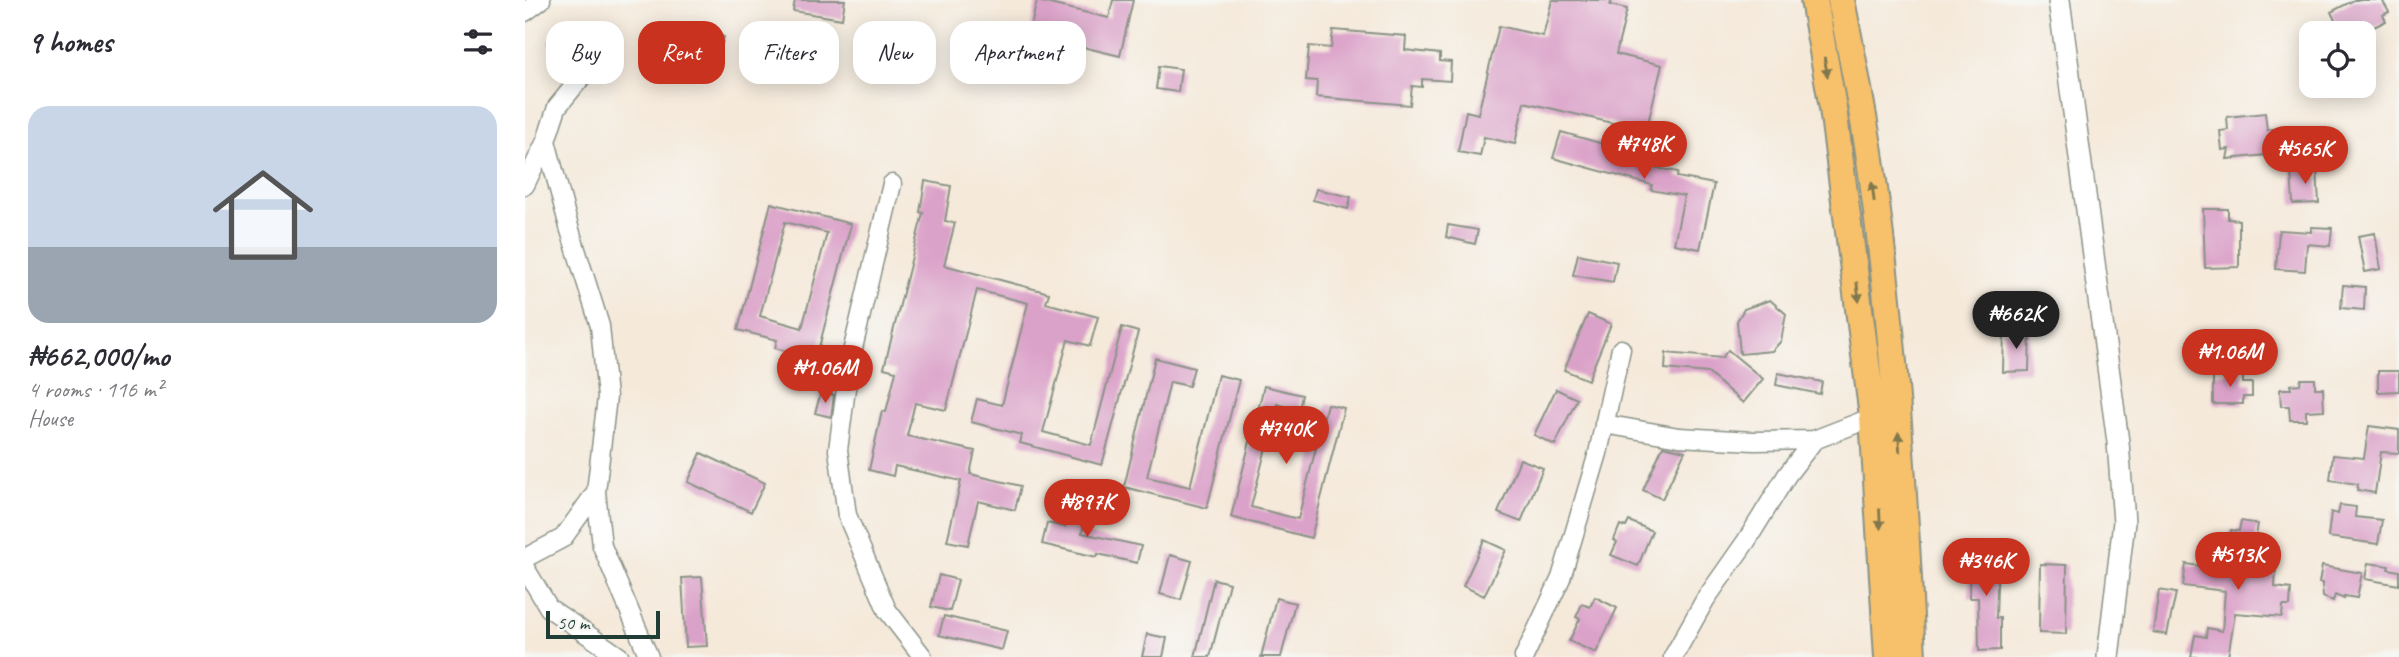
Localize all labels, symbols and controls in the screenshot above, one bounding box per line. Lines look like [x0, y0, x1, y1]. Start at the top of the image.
chip: Buy [546, 21, 624, 84]
chip: Rent [638, 21, 725, 84]
chip: Filters [739, 21, 839, 84]
chip: New [853, 21, 936, 84]
chip: Apartment [950, 21, 1086, 84]
map controls [2299, 21, 2376, 98]
button: locate [2299, 21, 2376, 98]
text: 9 homes [28, 23, 112, 61]
icon: filters [459, 23, 497, 61]
one-way arrow [1821, 56, 1832, 78]
pin: ₦748K [1595, 122, 1693, 181]
pin: ₦565K [2256, 127, 2354, 186]
text: ₦748K [1617, 129, 1671, 158]
text: ₦565K [2278, 134, 2332, 163]
icon: home [200, 152, 326, 278]
one-way arrow [1867, 180, 1878, 202]
one-way arrow [1853, 282, 1864, 304]
pin: ₦662K [1967, 292, 2065, 351]
text: ₦662K [1988, 299, 2044, 328]
pin: ₦1.06M [2173, 330, 2287, 389]
text: ₦662,000/mo [28, 337, 169, 375]
text: ₦1.06M [2198, 337, 2262, 366]
pin: ₦1.06M [768, 346, 882, 405]
text: ₦1.06M [793, 353, 857, 382]
text: 4 rooms · 116 m² [28, 375, 163, 404]
text: House [28, 404, 73, 433]
pin: ₦740K [1237, 406, 1335, 466]
text: ₦740K [1259, 414, 1313, 443]
one-way arrow [1893, 431, 1904, 453]
pin: ₦897K [1038, 480, 1136, 539]
text: ₦897K [1060, 487, 1114, 516]
one-way arrow [1875, 508, 1886, 530]
pin: ₦513K [2189, 532, 2287, 592]
pin: ₦346K [1937, 538, 2035, 598]
text: ₦513K [2211, 540, 2265, 569]
text: ₦346K [1959, 546, 2013, 575]
scale bar [546, 608, 660, 640]
text: 50 m [557, 611, 589, 635]

